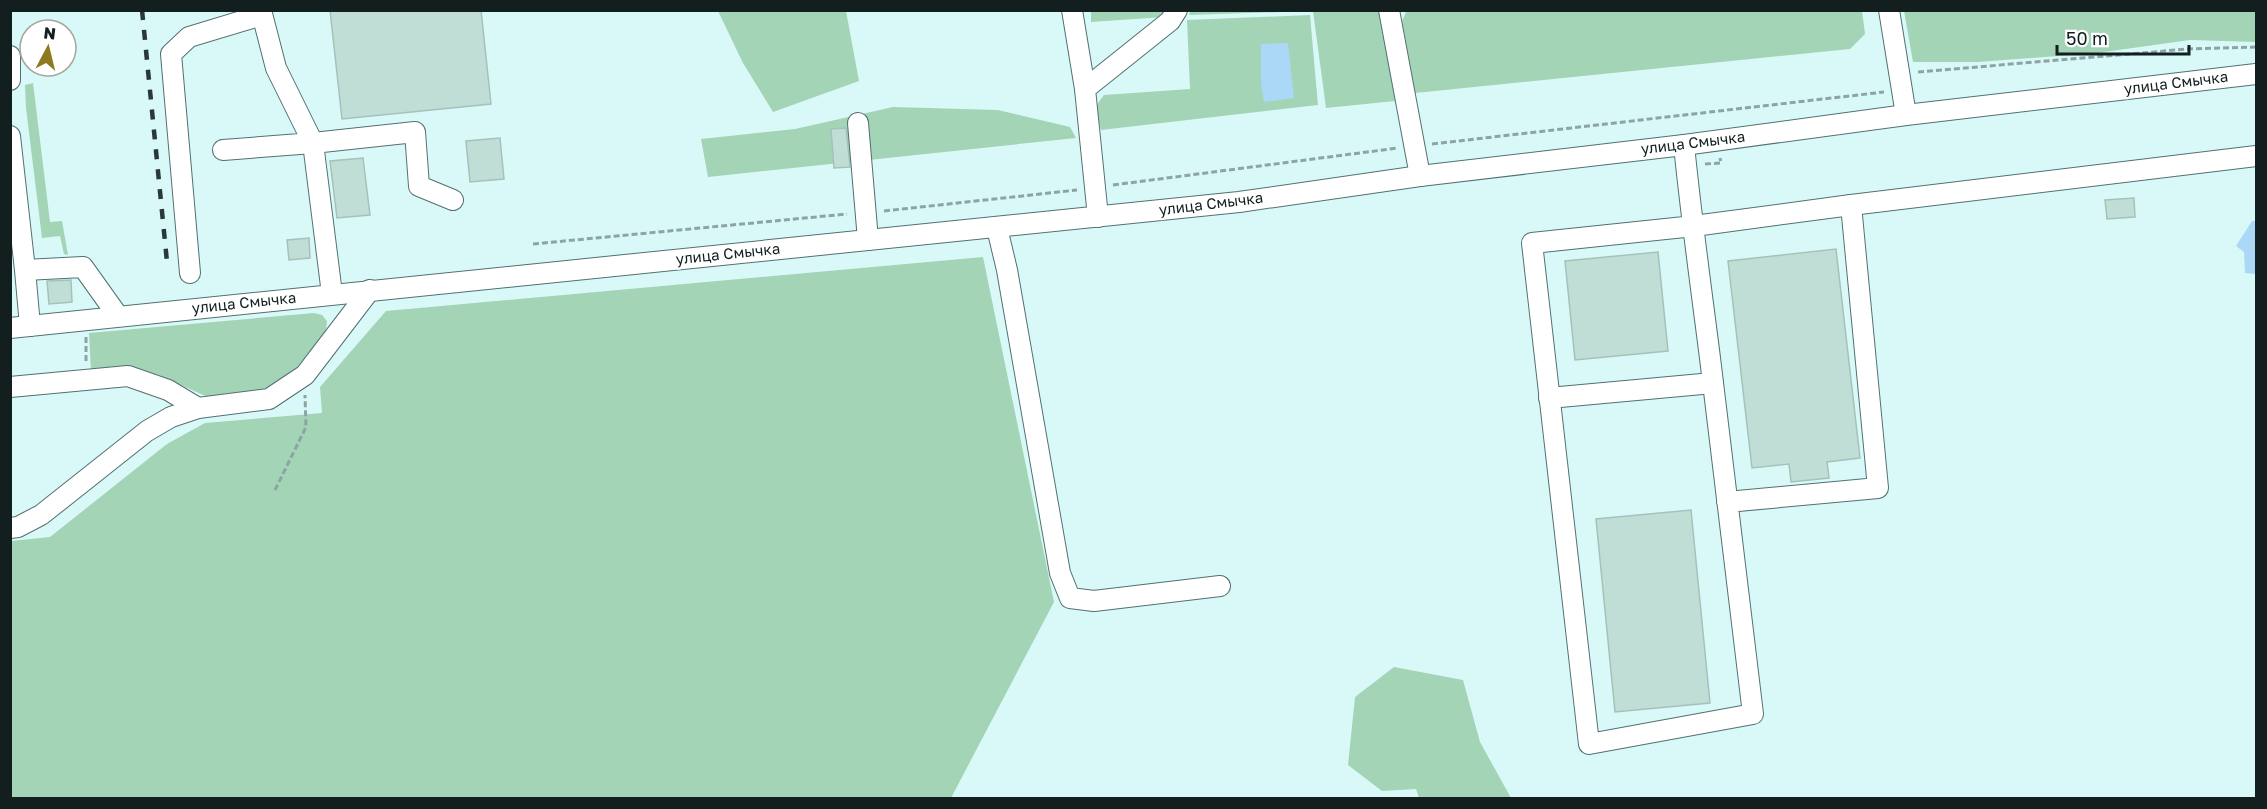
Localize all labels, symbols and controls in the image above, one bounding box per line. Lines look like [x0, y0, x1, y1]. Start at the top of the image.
north arrow [18, 18, 78, 78]
scale bar [2057, 18, 2189, 56]
text: N [43, 22, 57, 44]
text: 50 m [2066, 27, 2108, 49]
street label: улица Смычка [2123, 67, 2229, 97]
street label: улица Смычка [1640, 127, 1746, 157]
street label: улица Смычка [1158, 188, 1264, 218]
street label: улица Смычка [675, 239, 781, 267]
street label: улица Смычка [191, 288, 297, 316]

